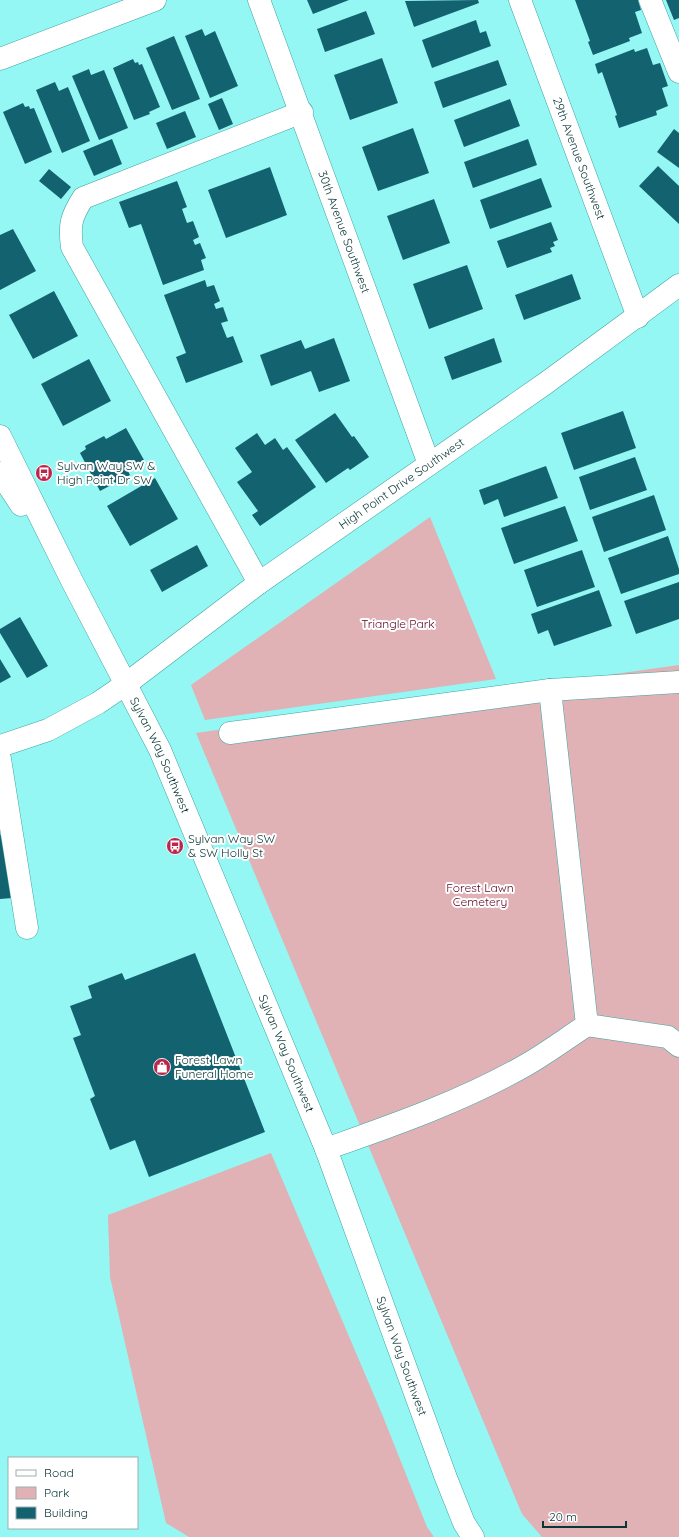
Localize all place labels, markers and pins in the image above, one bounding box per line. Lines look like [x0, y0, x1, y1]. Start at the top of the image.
place label: Sylvan Way SW & High Point Dr SW [57, 458, 155, 487]
bus stop icon: Sylvan Way SW & High Point Dr SW [34, 463, 54, 483]
place label: Sylvan Way SW & SW Holly St [188, 831, 275, 860]
bus stop icon: Sylvan Way SW & SW Holly St [165, 836, 185, 856]
place label: Forest Lawn Funeral Home [175, 1052, 254, 1081]
shop icon: Forest Lawn Funeral Home [152, 1057, 172, 1077]

